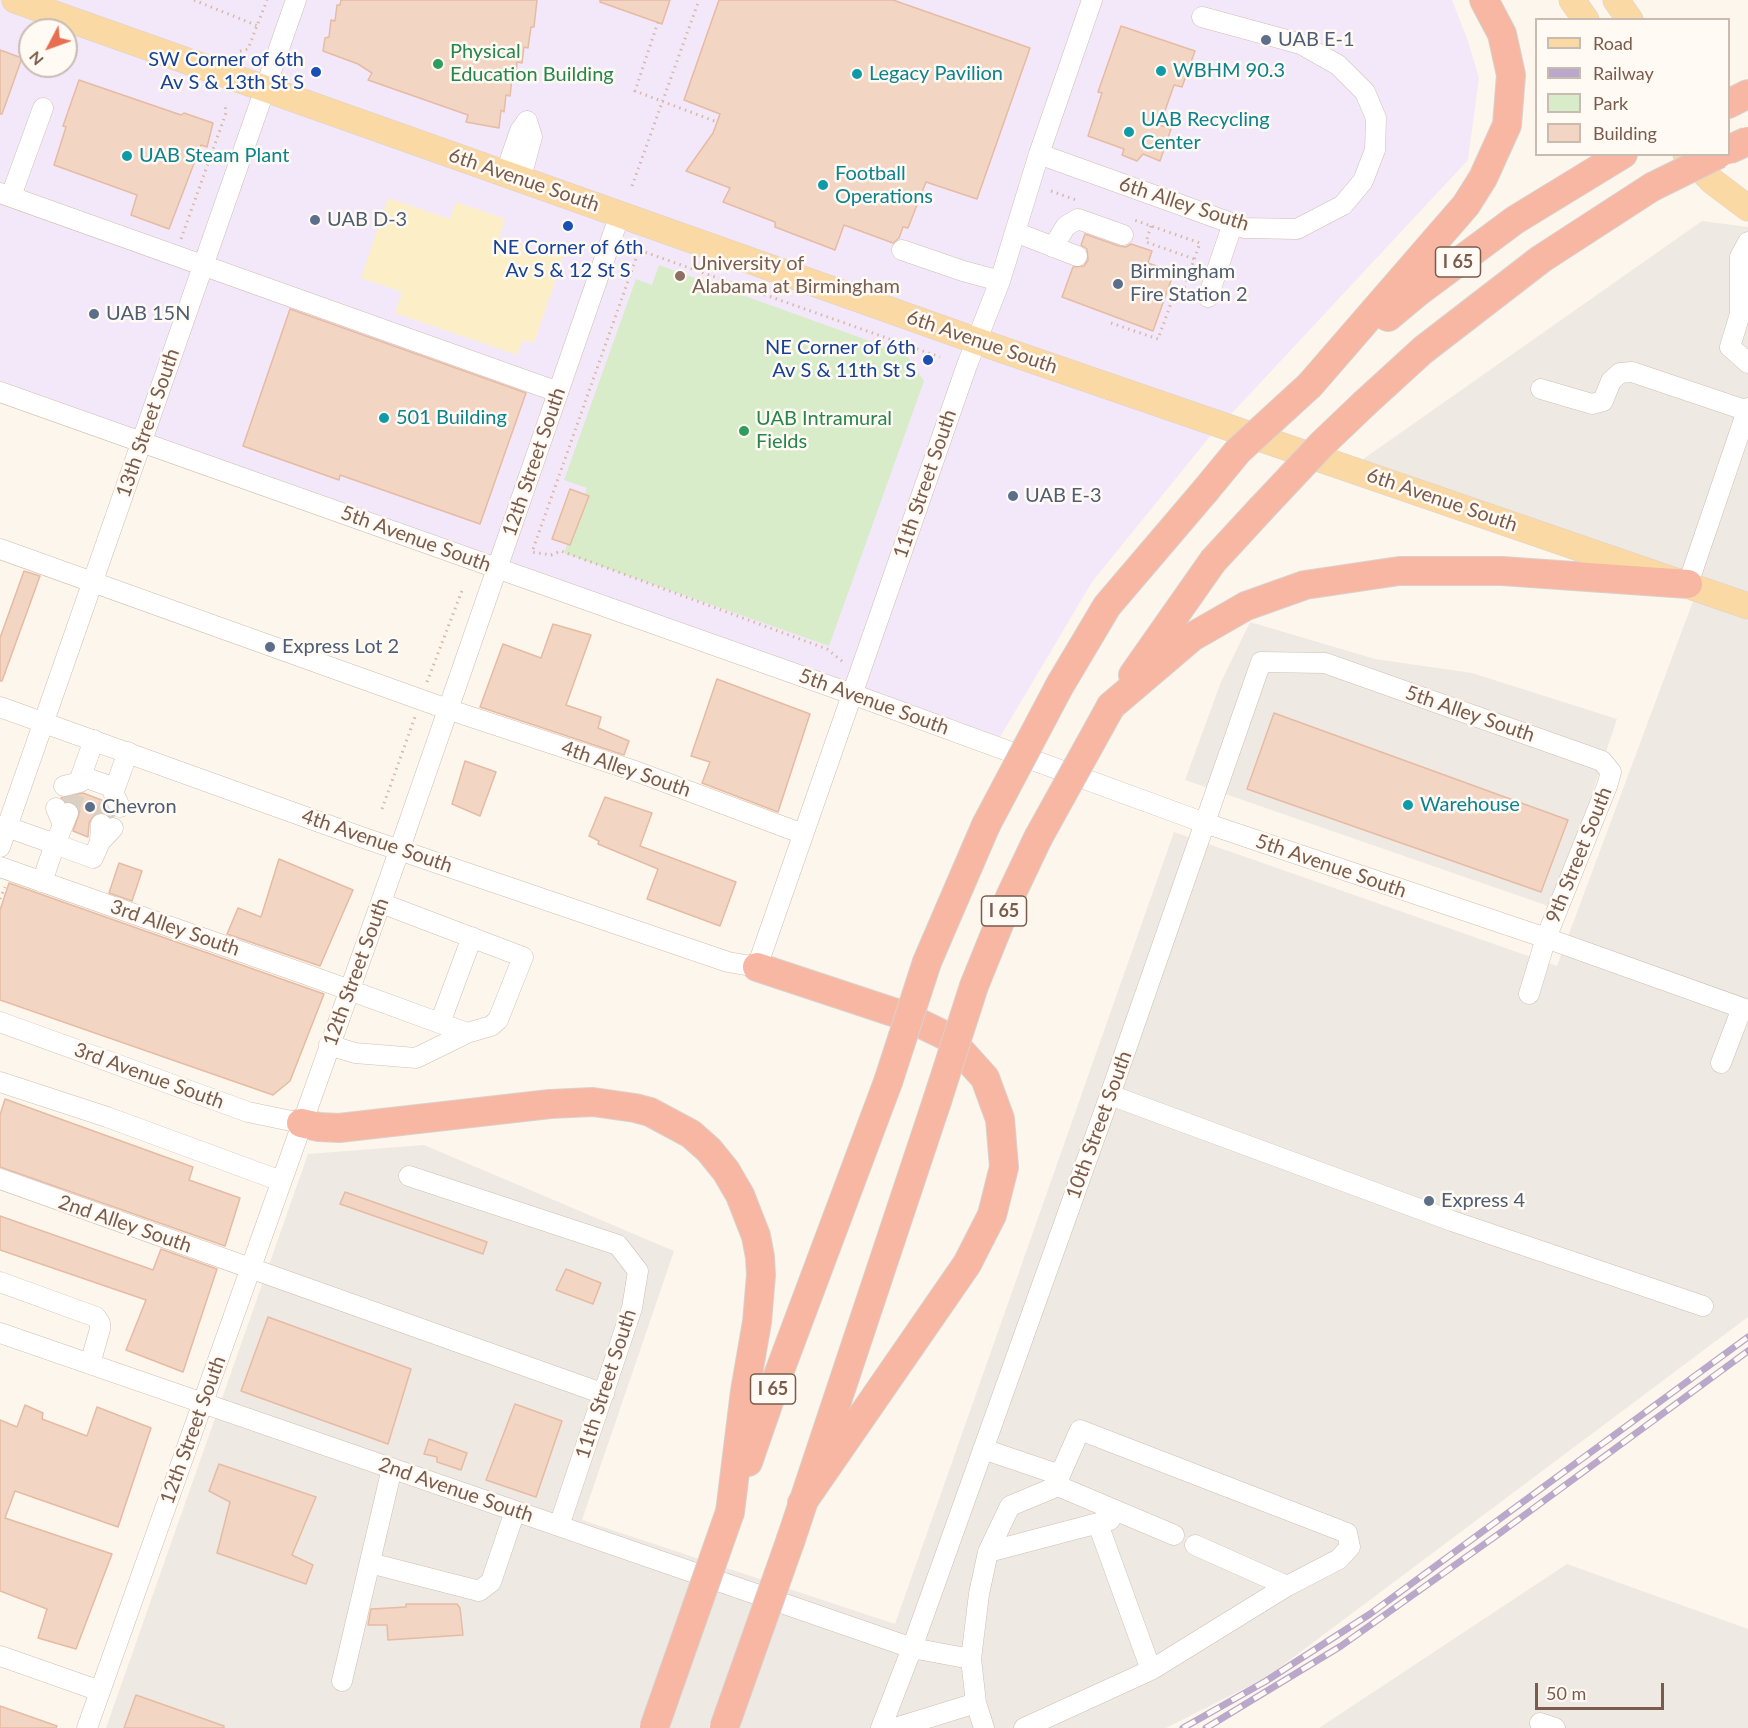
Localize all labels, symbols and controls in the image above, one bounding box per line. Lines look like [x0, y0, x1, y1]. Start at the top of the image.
north arrow [18, 18, 78, 78]
legend [1535, 18, 1730, 156]
place label: UAB E-1 [1278, 28, 1355, 52]
text: Road [1593, 32, 1633, 54]
marker: UAB E-1 [1259, 33, 1273, 47]
place label: Physical Education Building [450, 40, 614, 87]
text: N [24, 48, 47, 70]
place label: SW Corner of 6th Av S & 13th St S [148, 48, 304, 95]
marker: Physical Education Building [431, 57, 445, 71]
place label: WBHM 90.3 [1173, 59, 1285, 83]
place label: Legacy Pavilion [869, 62, 1003, 86]
text: Railway [1593, 62, 1654, 84]
marker: WBHM 90.3 [1154, 64, 1168, 78]
marker: SW Corner of 6th Av S & 13th St S [309, 65, 323, 79]
marker: Legacy Pavilion [850, 67, 864, 81]
text: Park [1593, 92, 1628, 114]
place label: UAB Recycling Center [1141, 108, 1270, 155]
text: Building [1593, 122, 1657, 144]
marker: UAB Recycling Center [1122, 125, 1136, 139]
street label: 6th Avenue South [445, 143, 603, 217]
place label: UAB Steam Plant [139, 144, 289, 168]
marker: UAB Steam Plant [120, 149, 134, 163]
place label: Football Operations [835, 162, 933, 209]
street label: 6th Alley South [1116, 172, 1252, 236]
marker: Football Operations [816, 178, 830, 192]
place label: UAB D-3 [327, 208, 407, 232]
marker: UAB D-3 [308, 213, 322, 227]
marker: NE Corner of 6th Av S & 12 St S [561, 219, 575, 233]
place label: NE Corner of 6th Av S & 12 St S [492, 236, 644, 283]
road number: I 65 [1436, 247, 1480, 277]
place label: University of Alabama at Birmingham [692, 252, 900, 299]
place label: Birmingham Fire Station 2 [1130, 260, 1248, 307]
marker: University of Alabama at Birmingham [673, 269, 687, 283]
marker: Birmingham Fire Station 2 [1111, 277, 1125, 291]
place label: UAB 15N [106, 302, 190, 326]
street label: 6th Avenue South [903, 305, 1061, 379]
marker: UAB 15N [87, 307, 101, 321]
place label: NE Corner of 6th Av S & 11th St S [765, 336, 916, 383]
street label: 13th Street South [111, 345, 185, 501]
marker: NE Corner of 6th Av S & 11th St S [921, 353, 935, 367]
street label: 12th Street South [497, 384, 571, 540]
place label: 501 Building [396, 406, 507, 430]
street label: 11th Street South [888, 406, 962, 562]
place label: UAB Intramural Fields [756, 407, 892, 454]
marker: 501 Building [377, 411, 391, 425]
marker: UAB Intramural Fields [737, 424, 751, 438]
street label: 6th Avenue South [1363, 463, 1521, 537]
place label: UAB E-3 [1025, 484, 1102, 508]
marker: UAB E-3 [1006, 489, 1020, 503]
street label: 5th Avenue South [338, 501, 494, 577]
place label: Express Lot 2 [282, 635, 399, 659]
marker: Express Lot 2 [263, 640, 277, 654]
street label: 5th Avenue South [796, 664, 952, 740]
street label: 5th Alley South [1402, 681, 1538, 747]
street label: 4th Alley South [558, 736, 694, 802]
street label: 9th Street South [1541, 784, 1617, 926]
place label: Warehouse [1420, 793, 1520, 817]
place label: Chevron [102, 795, 177, 819]
marker: Warehouse [1401, 798, 1415, 812]
marker: Chevron [83, 800, 97, 814]
street label: 4th Avenue South [298, 804, 456, 878]
street label: 5th Avenue South [1252, 829, 1410, 903]
street label: 3rd Alley South [107, 895, 243, 961]
street label: 12th Street South [318, 895, 394, 1049]
road number: I 65 [982, 896, 1026, 926]
street label: 3rd Avenue South [71, 1038, 227, 1114]
street label: 10th Street South [1061, 1048, 1137, 1202]
place label: Express 4 [1441, 1189, 1525, 1213]
street label: 2nd Alley South [55, 1190, 195, 1258]
marker: Express 4 [1422, 1194, 1436, 1208]
street label: 11th Street South [570, 1306, 642, 1462]
street label: 12th Street South [155, 1353, 231, 1507]
road number: I 65 [750, 1374, 796, 1404]
street label: 2nd Avenue South [375, 1452, 537, 1528]
scale bar [1538, 1671, 1667, 1709]
text: 50 m [1546, 1682, 1586, 1704]

